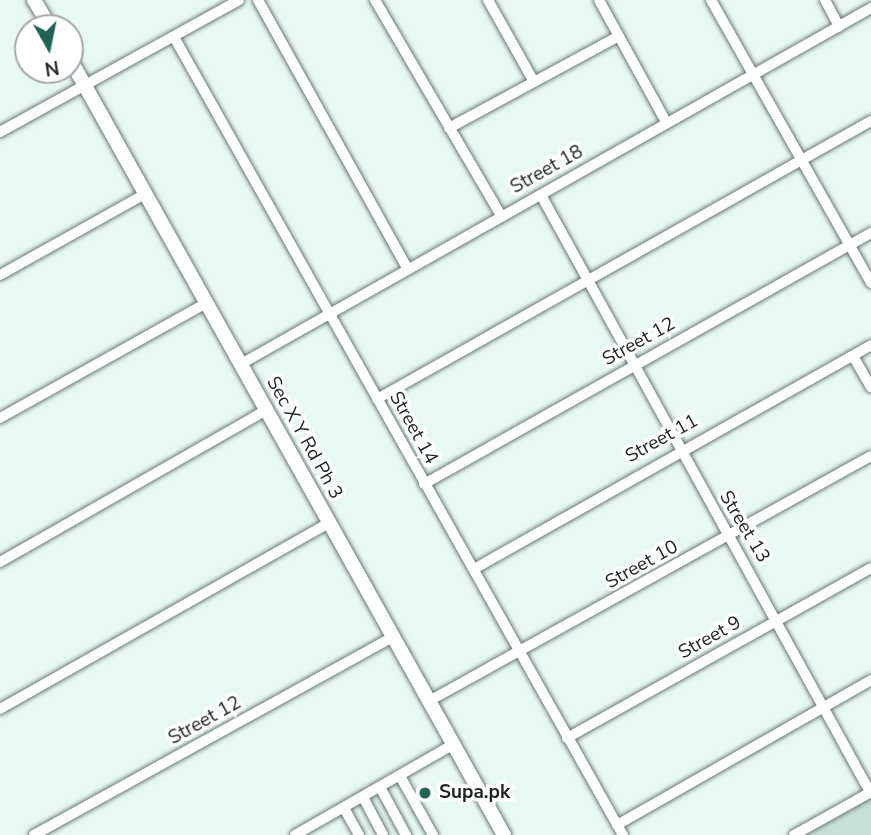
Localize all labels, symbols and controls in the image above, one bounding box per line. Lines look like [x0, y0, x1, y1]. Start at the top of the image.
north arrow [14, 14, 84, 84]
text: N [43, 54, 61, 82]
street label: Street 18 [507, 141, 587, 199]
street label: Street 12 [599, 313, 679, 371]
street label: Sec X Y Rd Ph 3 [261, 373, 347, 503]
street label: Street 14 [384, 388, 442, 468]
street label: Street 11 [622, 410, 702, 468]
street label: Street 13 [714, 487, 774, 567]
street label: Street 10 [602, 536, 682, 594]
street label: Street 9 [675, 612, 745, 664]
street label: Street 12 [165, 692, 245, 750]
place label: Supa.pk [439, 782, 510, 804]
marker: Supa.pk [417, 785, 433, 801]

